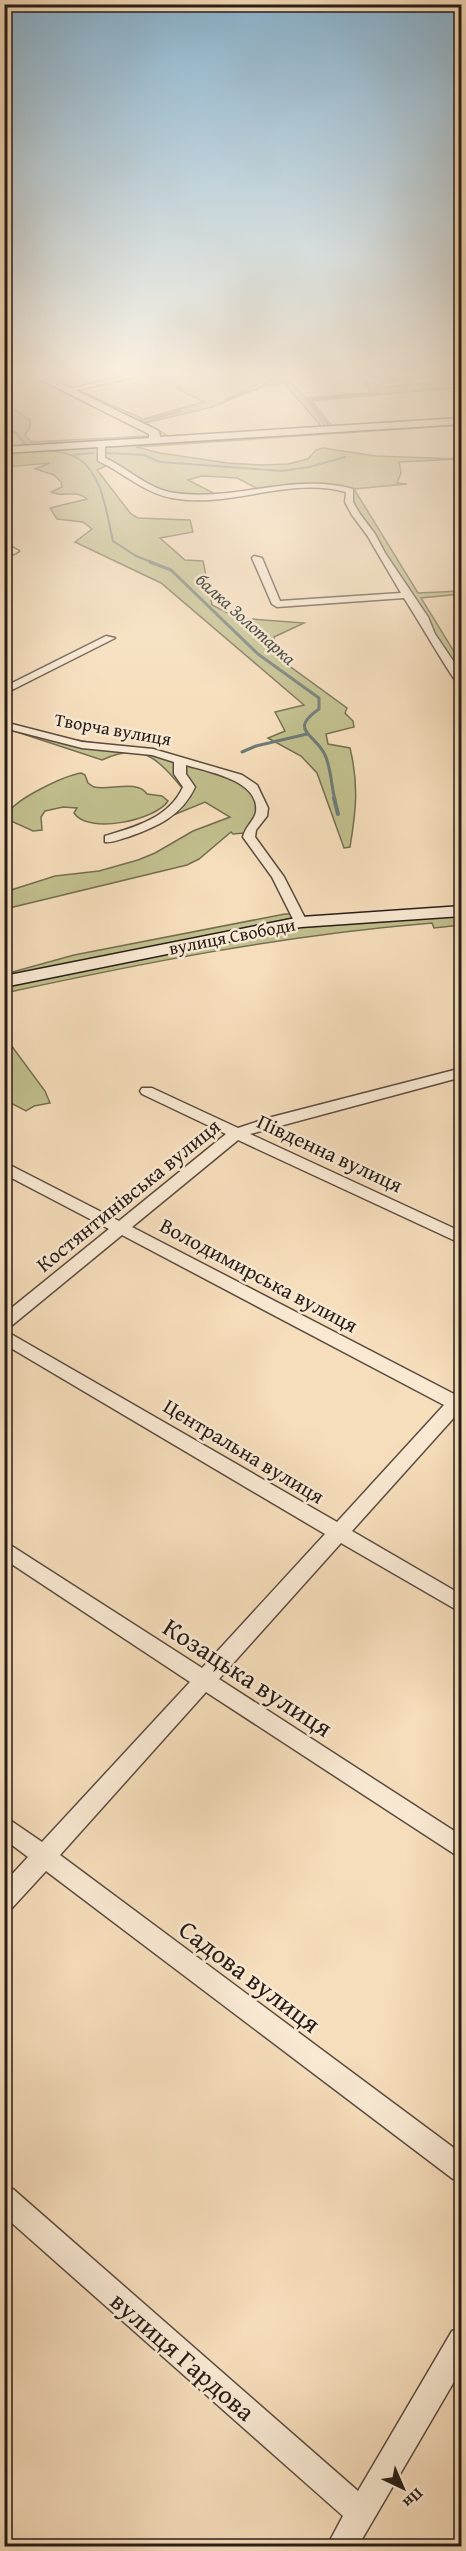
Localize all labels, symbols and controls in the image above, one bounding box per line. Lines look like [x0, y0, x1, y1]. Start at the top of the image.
water label: балка Золотарка [190, 567, 303, 672]
street label: Творча вулиця [53, 705, 173, 753]
street label: вулиця Свободи [166, 910, 298, 962]
street label: Південна вулиця [252, 1106, 408, 1200]
street label: Костянтинівська вулиця [29, 1111, 227, 1279]
street label: Володимирська вулиця [155, 1210, 364, 1341]
street label: Центральна вулиця [158, 1391, 331, 1512]
street label: Козацька вулиця [155, 1607, 341, 1747]
street label: Садова вулиця [171, 1910, 329, 2042]
street label: вулиця Гардова [102, 2282, 264, 2430]
north arrow [373, 2458, 433, 2518]
text: Пн [398, 2483, 429, 2515]

